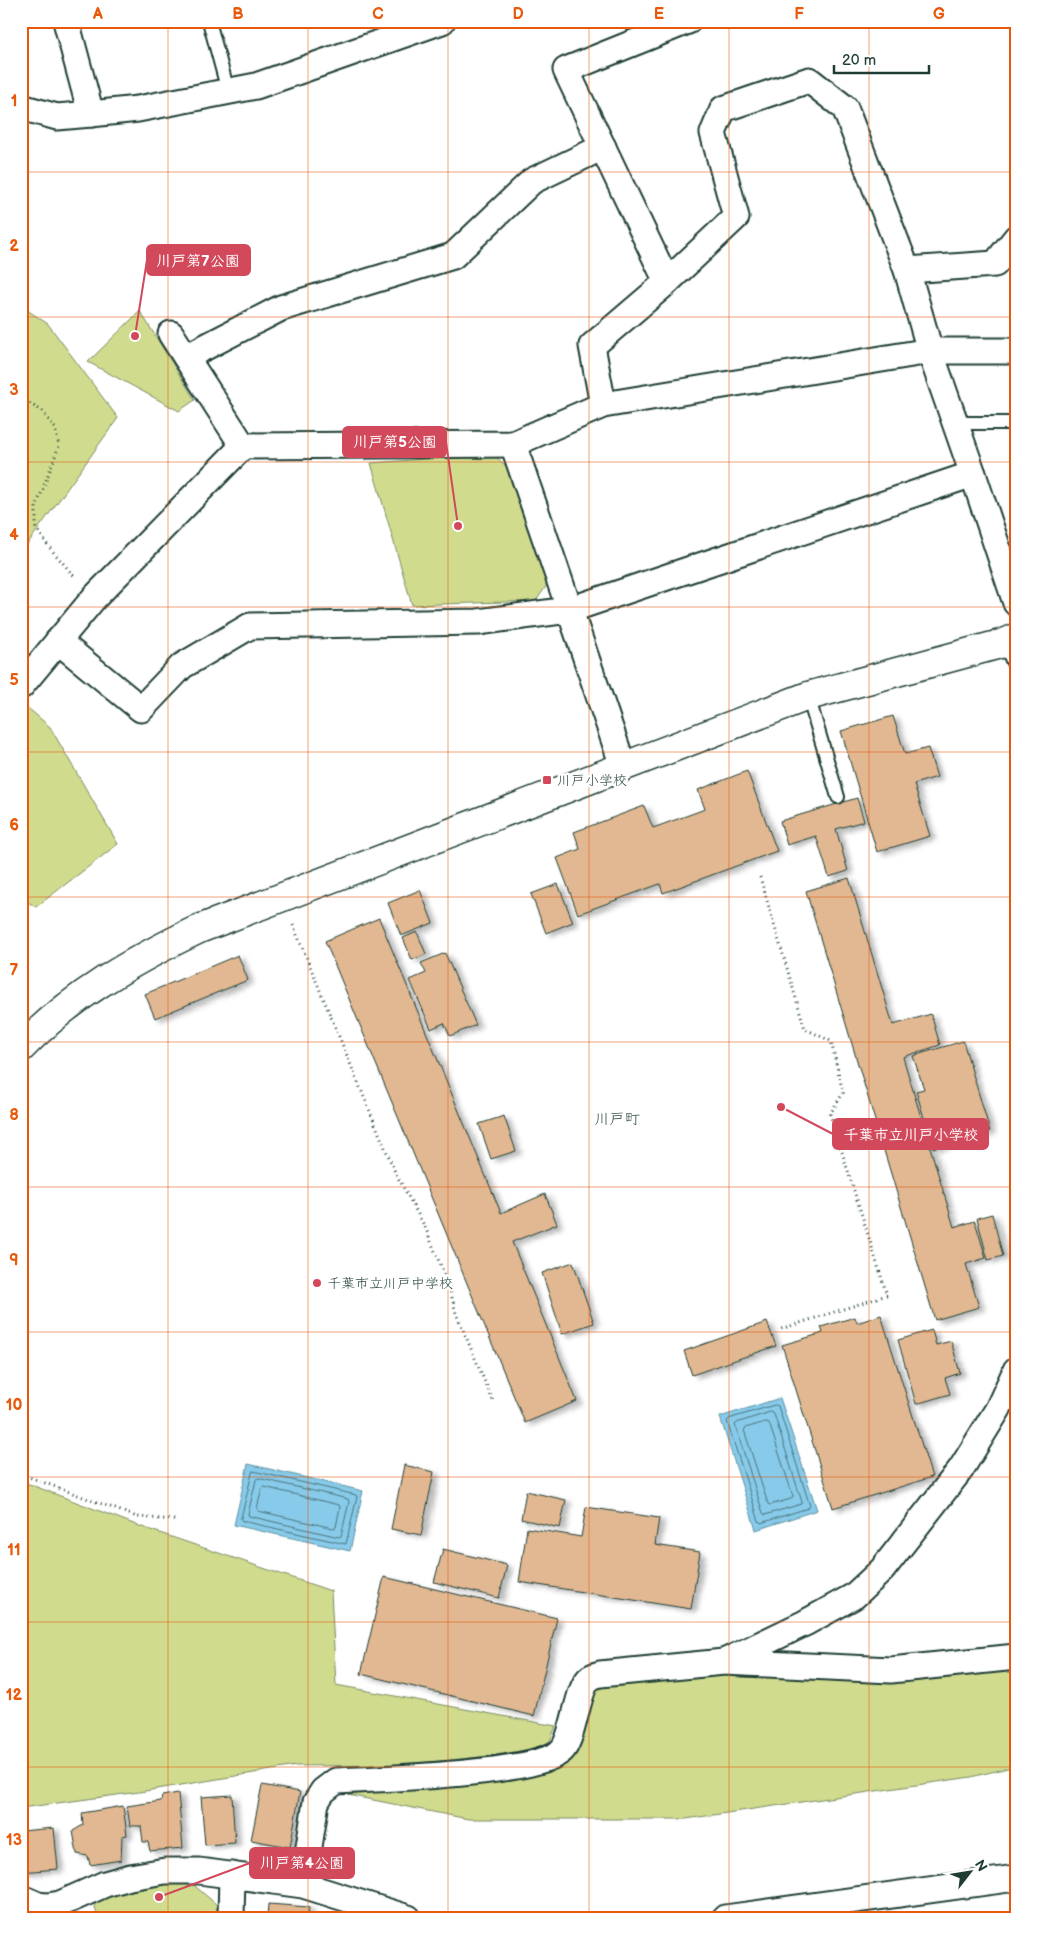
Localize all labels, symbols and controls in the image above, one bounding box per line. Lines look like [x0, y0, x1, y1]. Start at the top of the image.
text: A [92, 5, 103, 24]
text: B [232, 5, 244, 24]
text: C [372, 5, 384, 24]
text: D [512, 5, 524, 24]
text: E [654, 5, 664, 24]
text: F [794, 5, 804, 24]
text: G [933, 5, 945, 24]
scale bar [834, 42, 930, 74]
text: 20 m [842, 51, 876, 70]
text: 1 [11, 92, 17, 111]
text: 2 [9, 237, 19, 256]
callout: 川戸第7公園 [147, 245, 250, 275]
text: 川戸第7公園 [156, 252, 240, 271]
text: 3 [9, 381, 19, 400]
callout: 川戸第5公園 [343, 427, 446, 457]
text: 川戸第5公園 [353, 433, 437, 452]
text: 4 [9, 526, 19, 545]
text: 5 [9, 671, 19, 690]
place label: 川戸小学校 [557, 772, 627, 789]
marker: 川戸小学校 [541, 774, 553, 786]
text: 6 [9, 816, 19, 835]
text: 7 [10, 961, 19, 980]
text: 8 [9, 1106, 19, 1125]
district label: 川戸町 [594, 1110, 640, 1129]
callout: 千葉市立川戸小学校 [833, 1119, 988, 1149]
text: 千葉市立川戸小学校 [843, 1126, 979, 1145]
text: 9 [9, 1251, 19, 1270]
place label: 千葉市立川戸中学校 [327, 1275, 453, 1292]
marker: 千葉市立川戸中学校 [311, 1277, 323, 1289]
text: 10 [6, 1396, 22, 1415]
text: 11 [7, 1541, 21, 1560]
text: 12 [6, 1686, 23, 1705]
text: 13 [6, 1831, 22, 1850]
north arrow [944, 1846, 994, 1896]
callout: 川戸第4公園 [250, 1848, 354, 1878]
text: 川戸第4公園 [260, 1854, 344, 1873]
text: N [971, 1857, 991, 1874]

